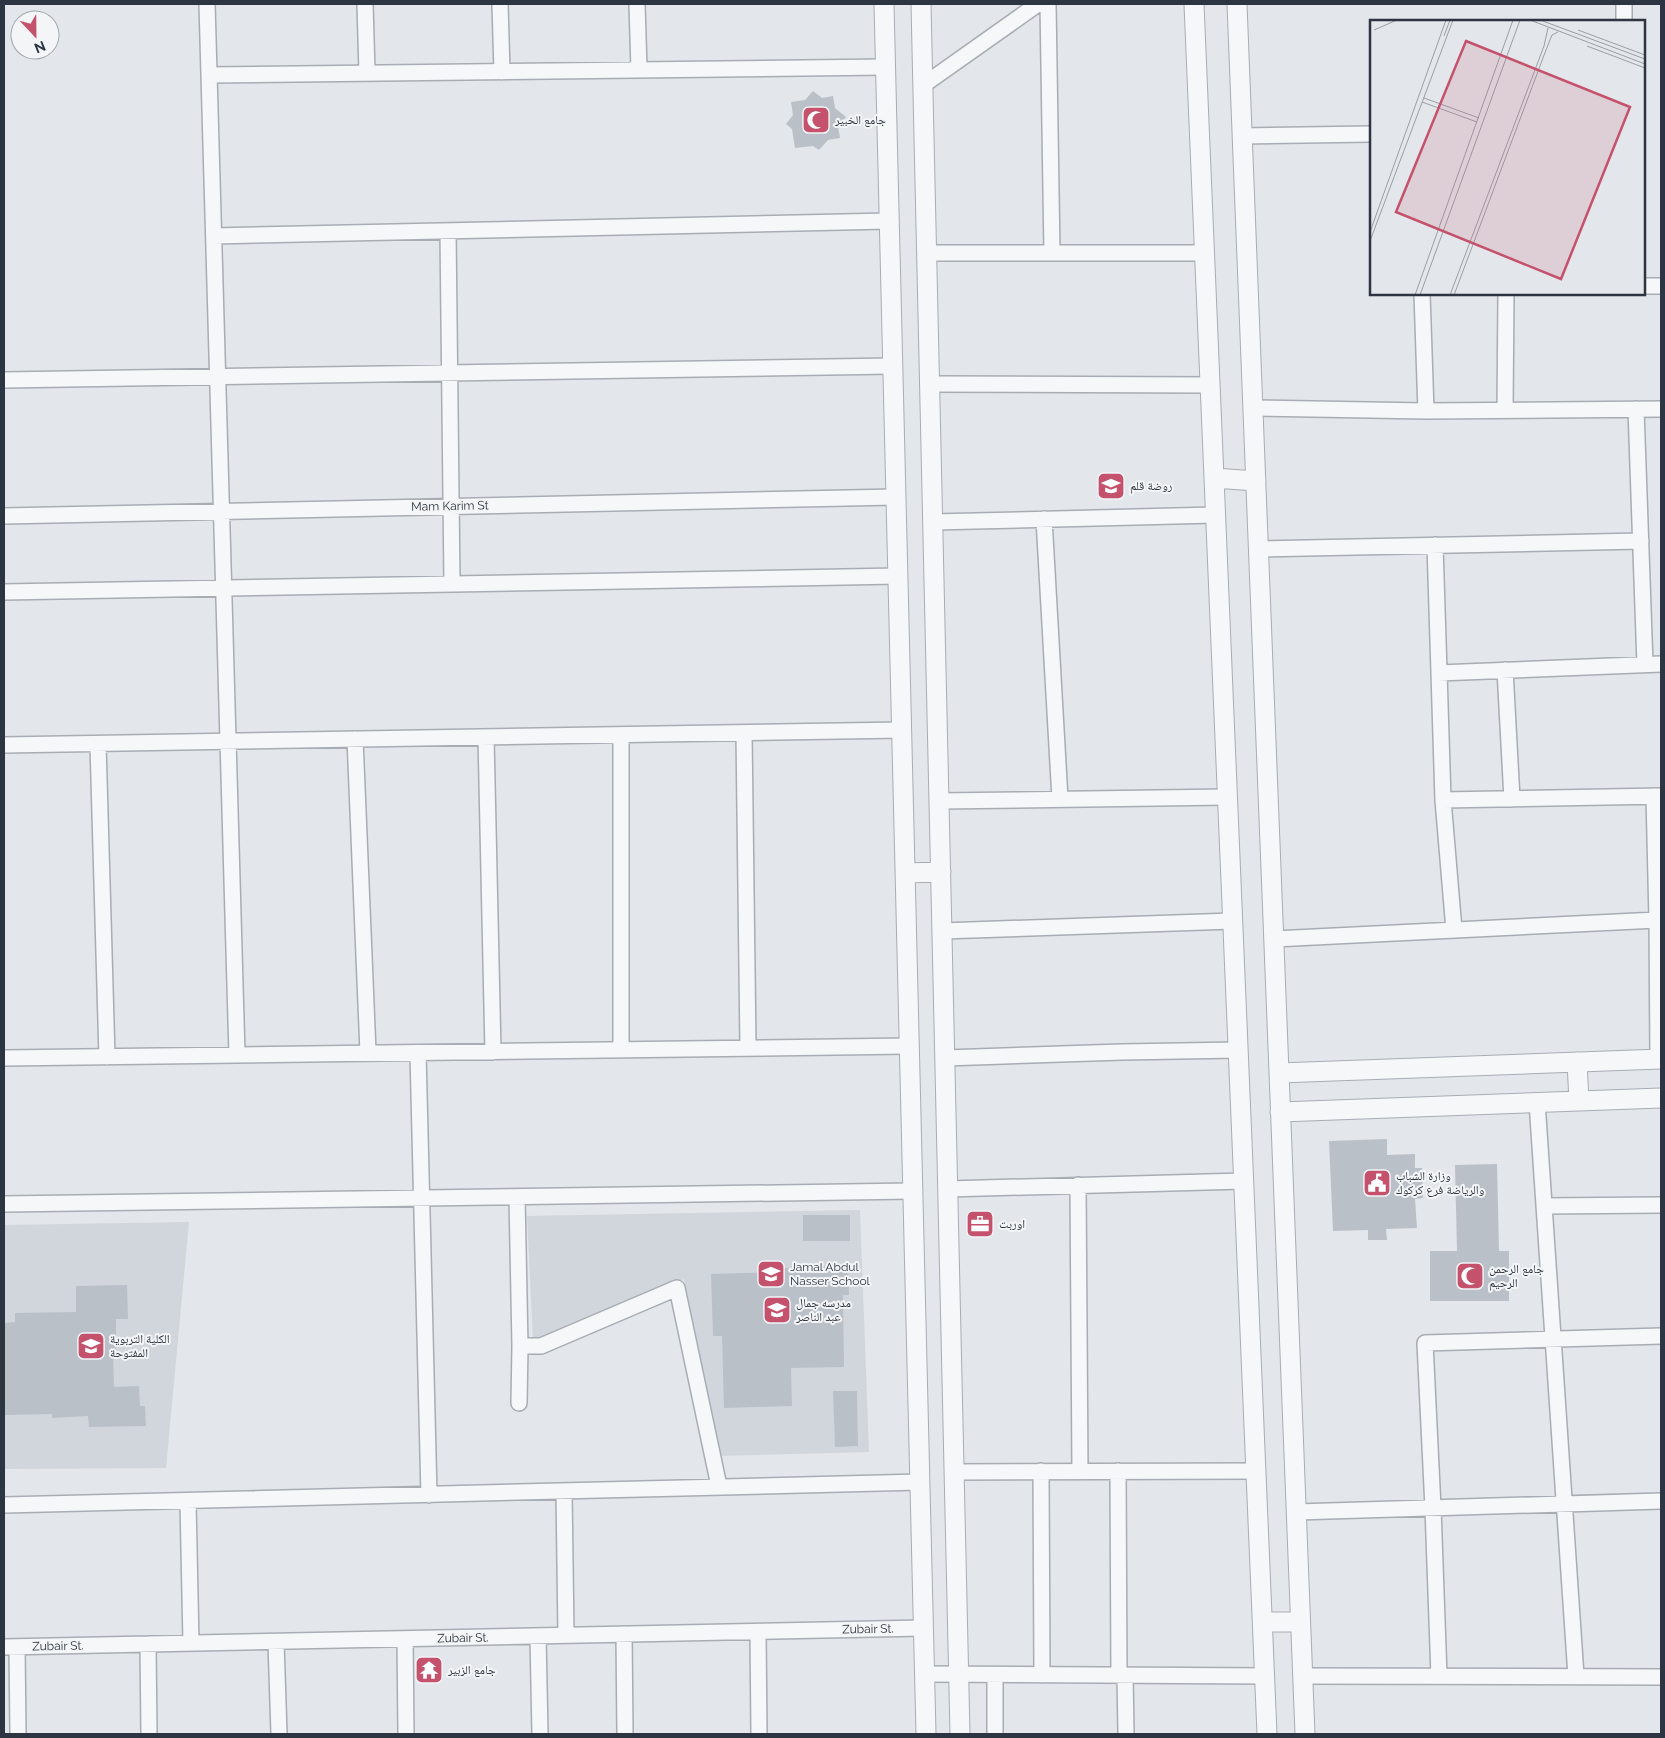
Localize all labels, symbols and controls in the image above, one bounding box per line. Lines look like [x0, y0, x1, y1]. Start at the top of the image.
north arrow [10, 10, 60, 60]
inset map [1370, 20, 1645, 295]
text: N [32, 38, 48, 56]
mosque icon: جامع الخبير [801, 105, 831, 135]
place label: جامع الخبير [834, 113, 886, 127]
school or university icon: روضة قلم [1096, 471, 1126, 501]
place label: روضة قلم [1130, 479, 1173, 494]
street label: Mam Karim St [411, 498, 489, 514]
public building icon: وزارة الشباب والرياضة فرع كركوك [1362, 1168, 1392, 1198]
place label: وزارة الشباب والرياضة فرع كركوك [1396, 1169, 1484, 1198]
office icon: اوربت [965, 1209, 995, 1239]
place label: اوربت [999, 1217, 1025, 1231]
school or university icon: Jamal Abdul Nasser School [756, 1259, 786, 1289]
place label: Jamal Abdul Nasser School [790, 1260, 871, 1288]
mosque icon: جامع الرحمن الرحيم [1455, 1261, 1485, 1291]
place label: جامع الرحمن الرحيم [1489, 1262, 1544, 1291]
school or university icon: مدرسه جمال عبد الناصر [762, 1295, 792, 1325]
place label: مدرسه جمال عبد الناصر [795, 1296, 851, 1324]
school or university icon: الكلية التربوية المفتوحة [76, 1331, 106, 1361]
place label: الكلية التربوية المفتوحة [110, 1332, 170, 1360]
street label: Zubair St. [842, 1622, 894, 1636]
street label: Zubair St. [437, 1631, 489, 1645]
street label: Zubair St. [32, 1639, 84, 1653]
temple icon: جامع الزبير [414, 1655, 444, 1685]
place label: جامع الزبير [447, 1663, 496, 1677]

